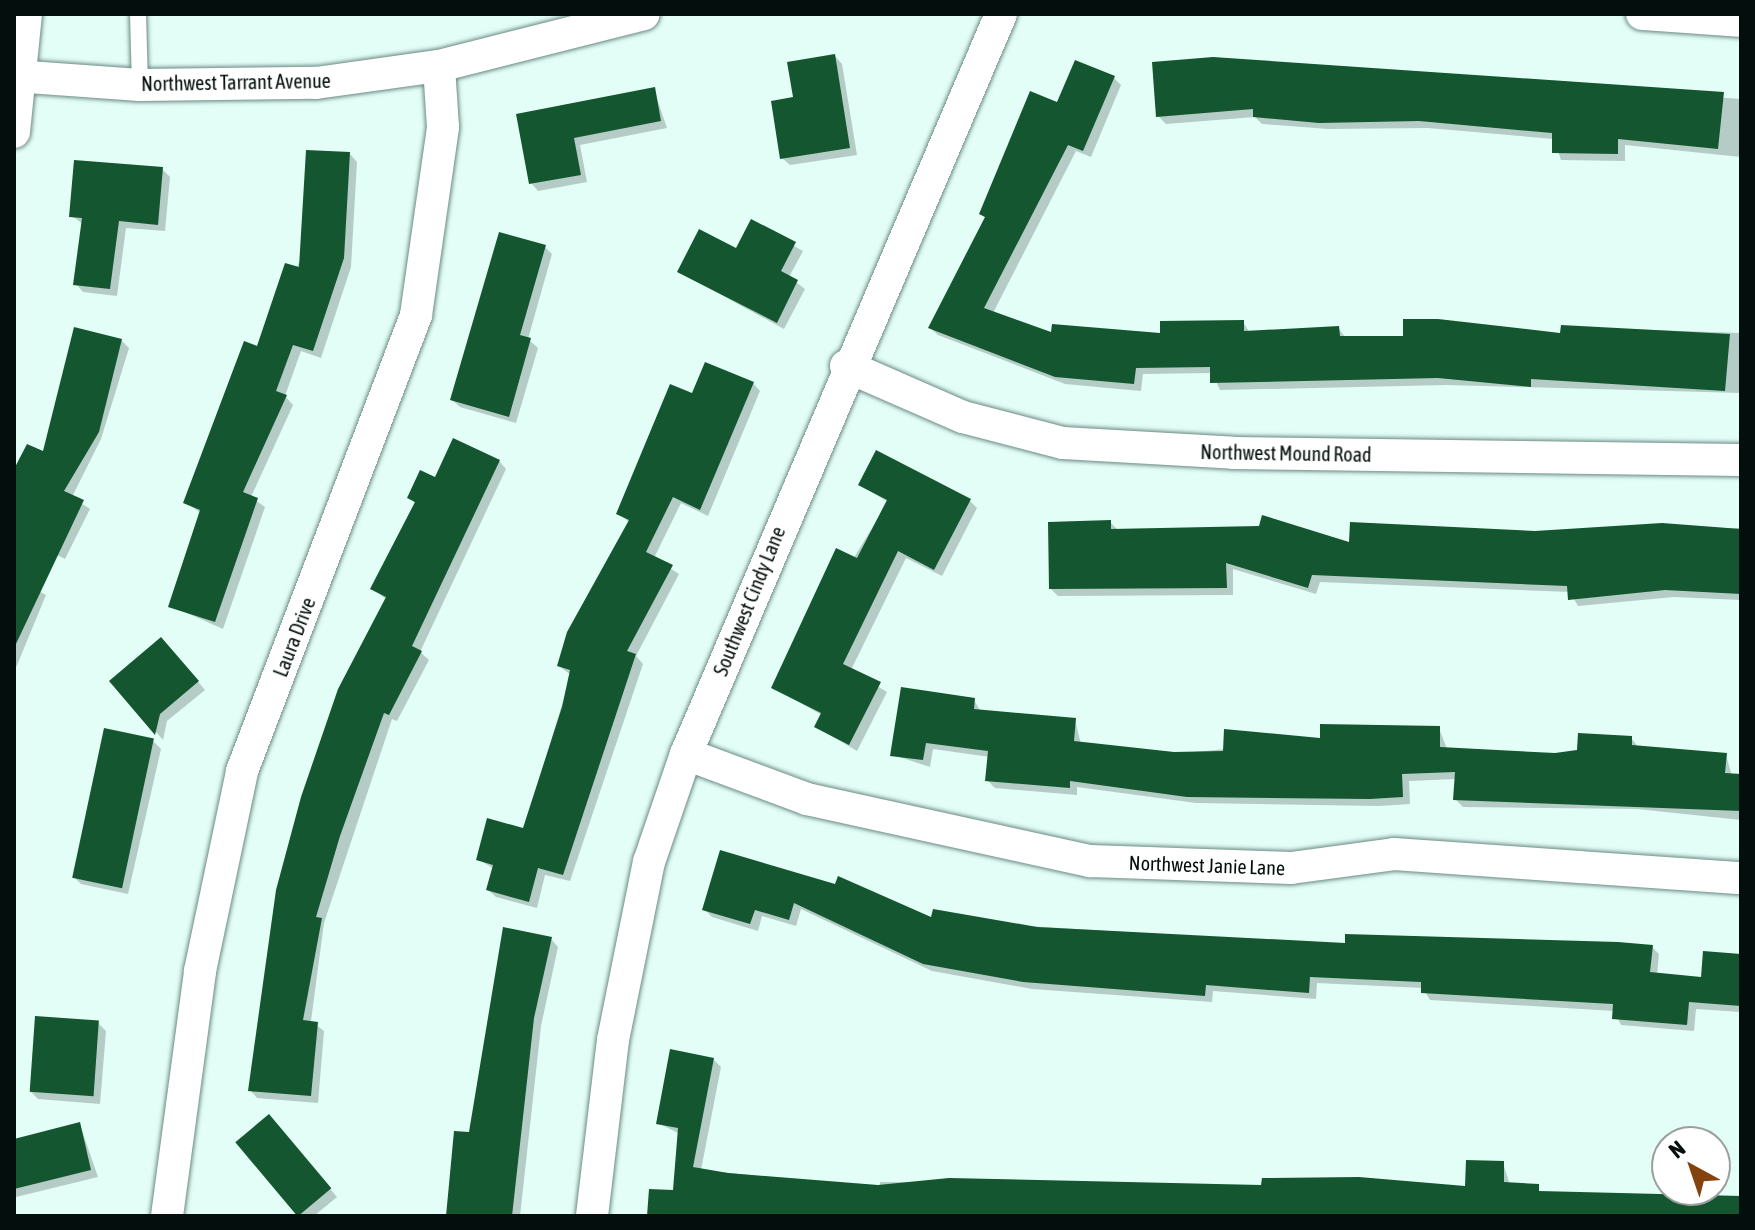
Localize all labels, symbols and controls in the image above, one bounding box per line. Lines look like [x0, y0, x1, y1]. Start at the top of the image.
street label: Northwest Tarrant Avenue [141, 68, 331, 96]
street label: Northwest Mound Road [1200, 440, 1372, 466]
street label: Southwest Cindy Lane [708, 523, 790, 679]
street label: Laura Drive [268, 594, 320, 680]
street label: Northwest Janie Lane [1128, 850, 1286, 880]
north arrow [1651, 1126, 1731, 1206]
text: N [1664, 1135, 1690, 1163]

